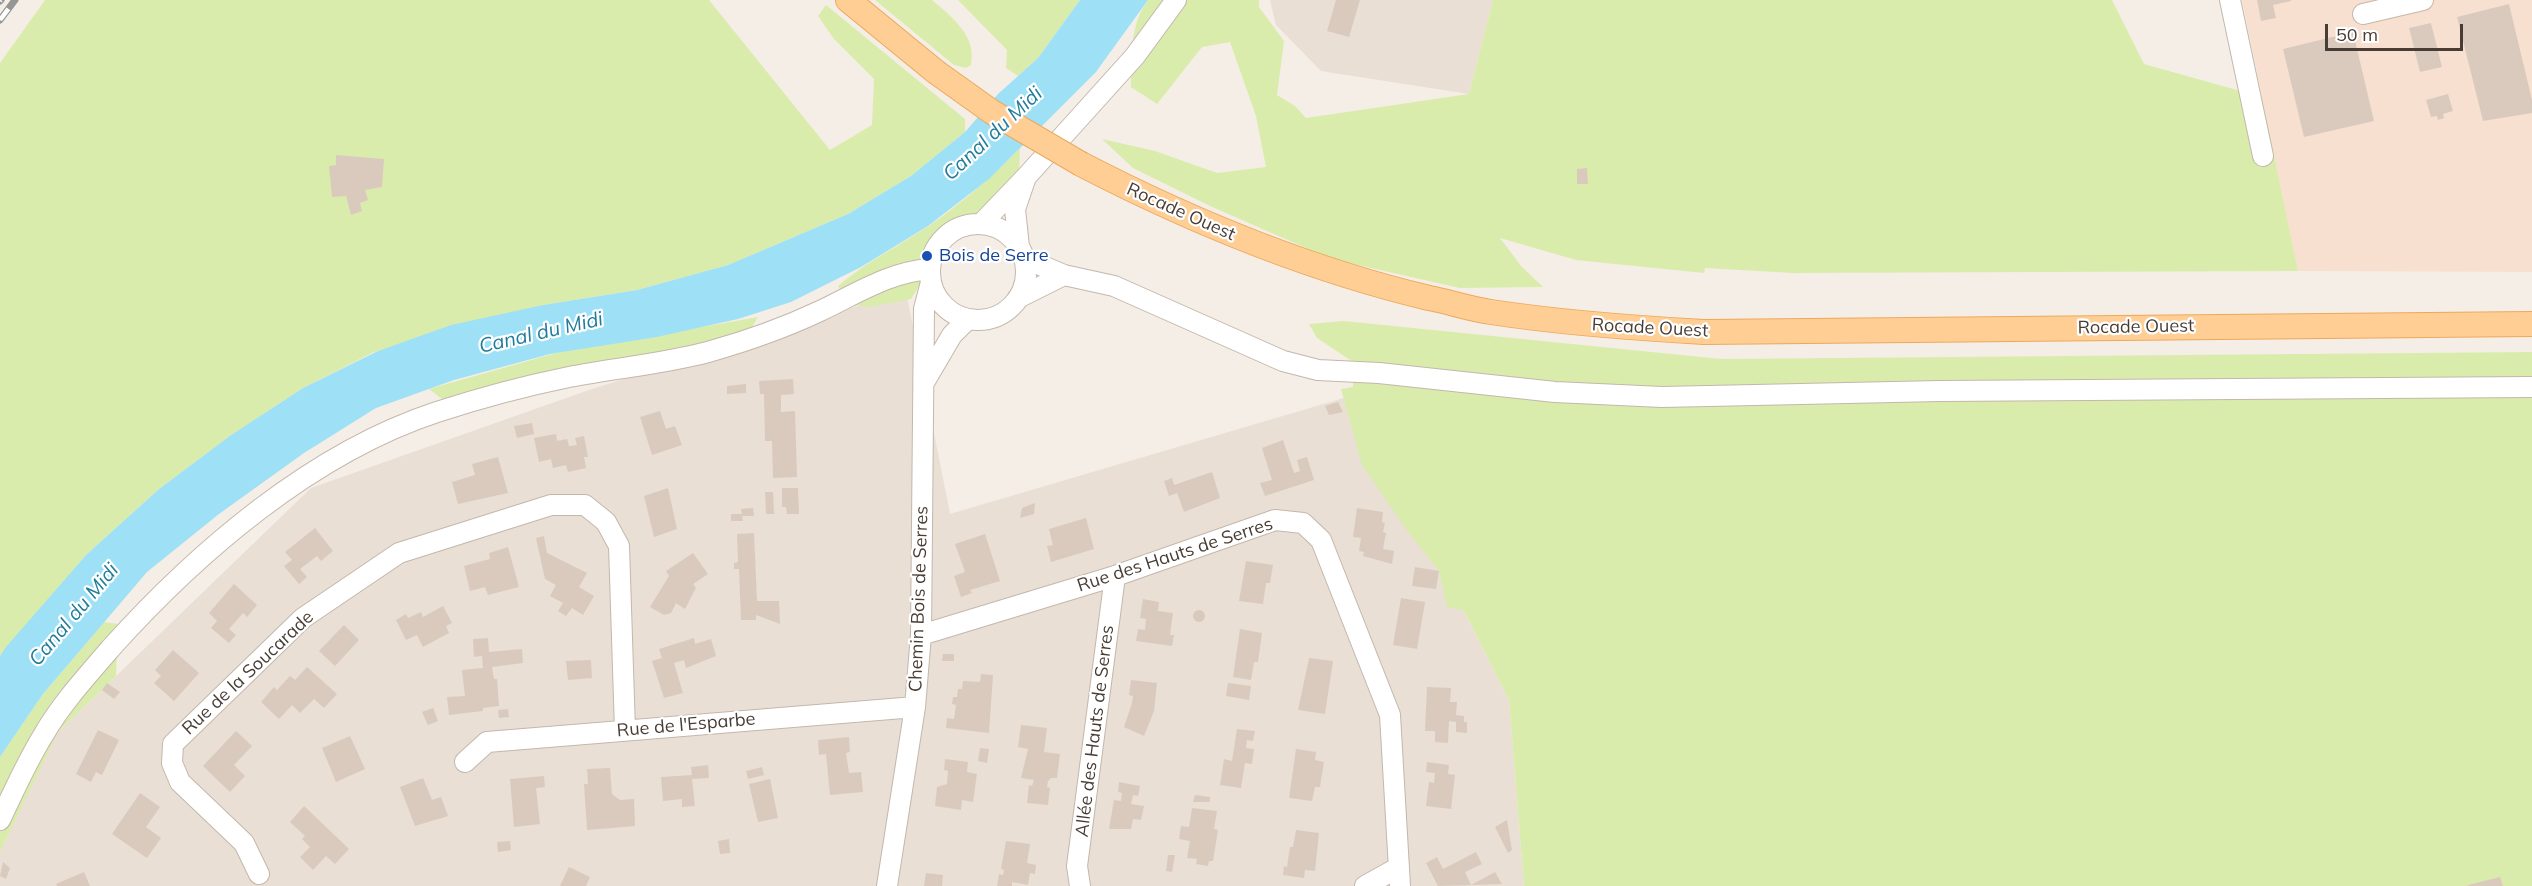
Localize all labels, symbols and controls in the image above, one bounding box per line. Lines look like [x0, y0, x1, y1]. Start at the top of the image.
scale bar [2328, 12, 2466, 50]
text: 50 m [2336, 23, 2378, 46]
water label: Canal du Midi [939, 82, 1047, 186]
street label: Rocade Ouest [1123, 178, 1239, 246]
place label: Bois de Serre [939, 245, 1048, 267]
marker: Bois de Serre [920, 249, 934, 263]
water label: Canal du Midi [477, 307, 605, 359]
street label: Rocade Ouest [1591, 314, 1709, 342]
street label: Rocade Ouest [2077, 315, 2195, 339]
street label: Chemin Bois de Serres [905, 505, 933, 693]
street label: Rue des Hauts de Serres [1074, 513, 1276, 597]
water label: Canal du Midi [24, 559, 124, 671]
street label: Rue de la Soucarade [178, 607, 318, 739]
street label: Allée des Hauts de Serres [1071, 624, 1119, 838]
street label: Rue de l'Esparbe [616, 708, 756, 742]

